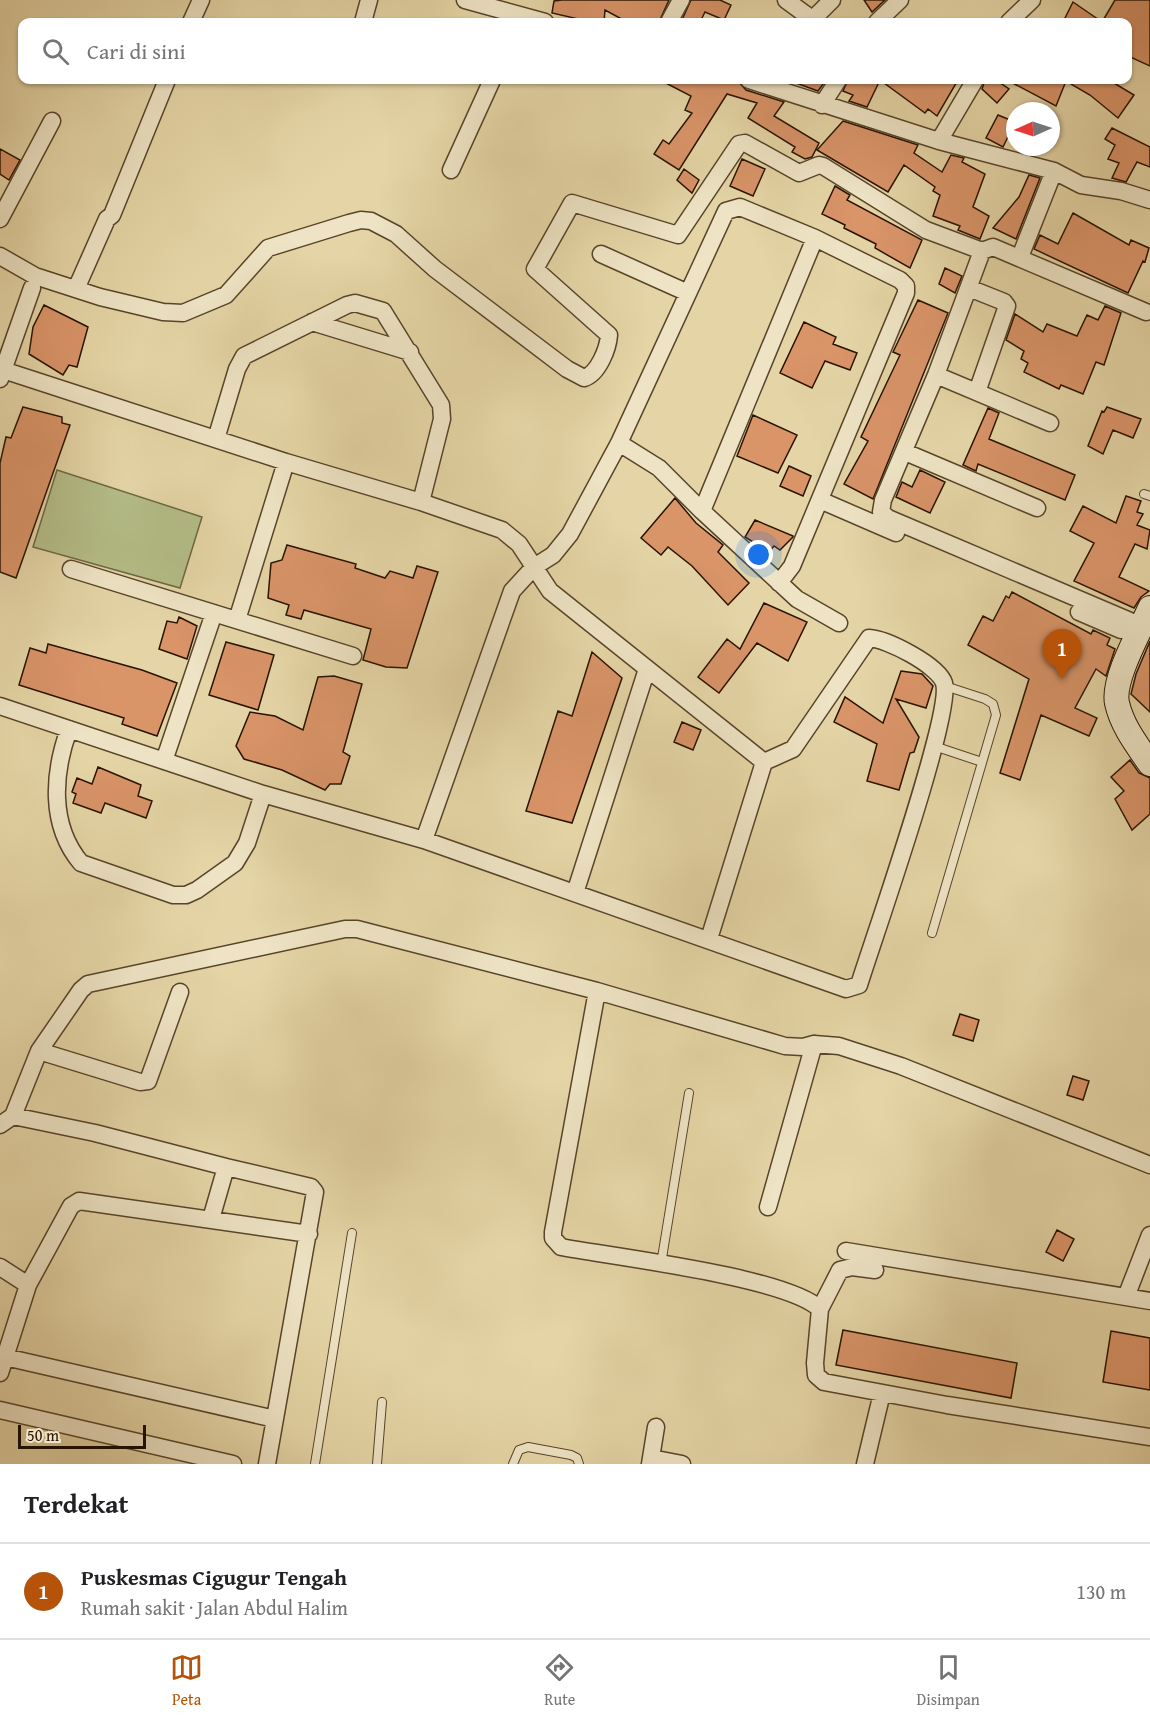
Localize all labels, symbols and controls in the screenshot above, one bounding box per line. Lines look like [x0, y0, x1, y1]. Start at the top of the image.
search box [18, 18, 1132, 84]
icon: search [39, 35, 72, 68]
text: Cari di sini [87, 35, 186, 67]
north arrow [1006, 102, 1060, 156]
your location [744, 540, 773, 569]
pin: 1 [1042, 630, 1082, 679]
scale bar [18, 1422, 146, 1450]
text: 50 m [27, 1423, 59, 1447]
text: Terdekat [24, 1484, 128, 1523]
text: Puskesmas Cigugur Tengah [81, 1561, 347, 1593]
text: 1 [38, 1577, 49, 1606]
text: 130 m [1076, 1577, 1126, 1606]
text: Rumah sakit · Jalan Abdul Halim [81, 1593, 348, 1622]
tab: Peta [170, 1651, 203, 1711]
tab: Rute [543, 1651, 576, 1711]
tab: Disimpan [917, 1651, 980, 1711]

